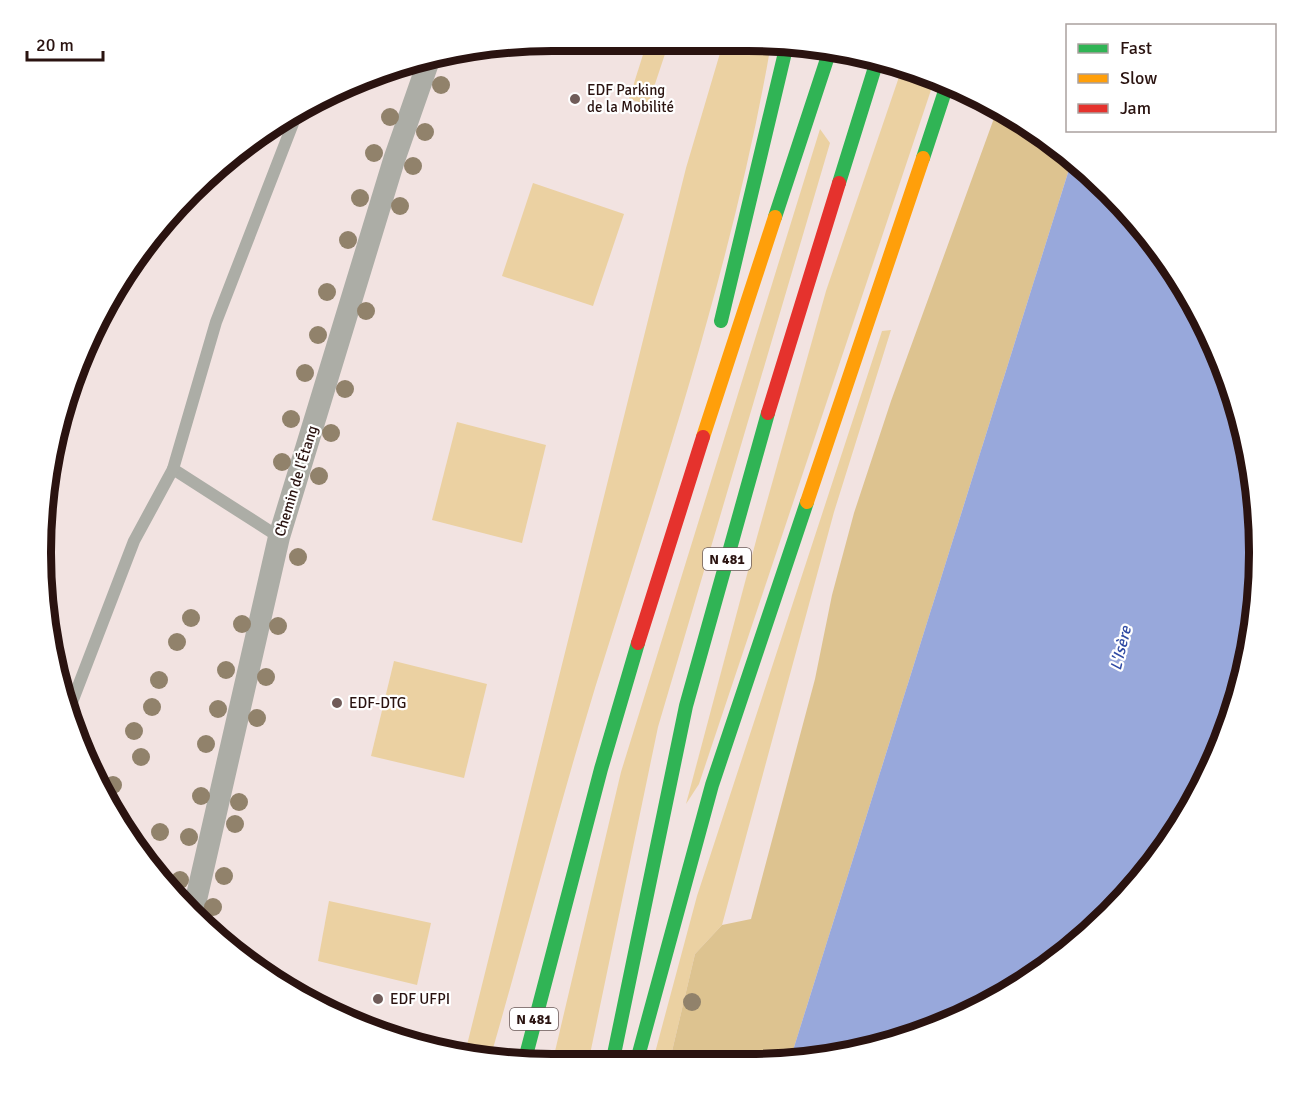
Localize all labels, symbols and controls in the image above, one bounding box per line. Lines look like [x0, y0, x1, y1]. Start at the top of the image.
scale bar [27, 24, 104, 62]
legend [1066, 24, 1276, 132]
text: 20 m [36, 34, 74, 56]
text: Fast [1120, 37, 1152, 59]
text: Slow [1120, 67, 1157, 89]
place label: EDF Parking de la Mobilité [587, 81, 674, 116]
marker: EDF Parking de la Mobilité [568, 92, 582, 106]
text: Jam [1120, 97, 1151, 119]
street label: Chemin de l'Étang [270, 423, 321, 539]
road number: N 481 [703, 548, 751, 570]
water label: L'Isère [1106, 623, 1136, 672]
place label: EDF-DTG [349, 694, 406, 712]
marker: EDF-DTG [330, 696, 344, 710]
place label: EDF UFPI [390, 990, 450, 1008]
marker: EDF UFPI [371, 992, 385, 1006]
road number: N 481 [510, 1008, 558, 1030]

